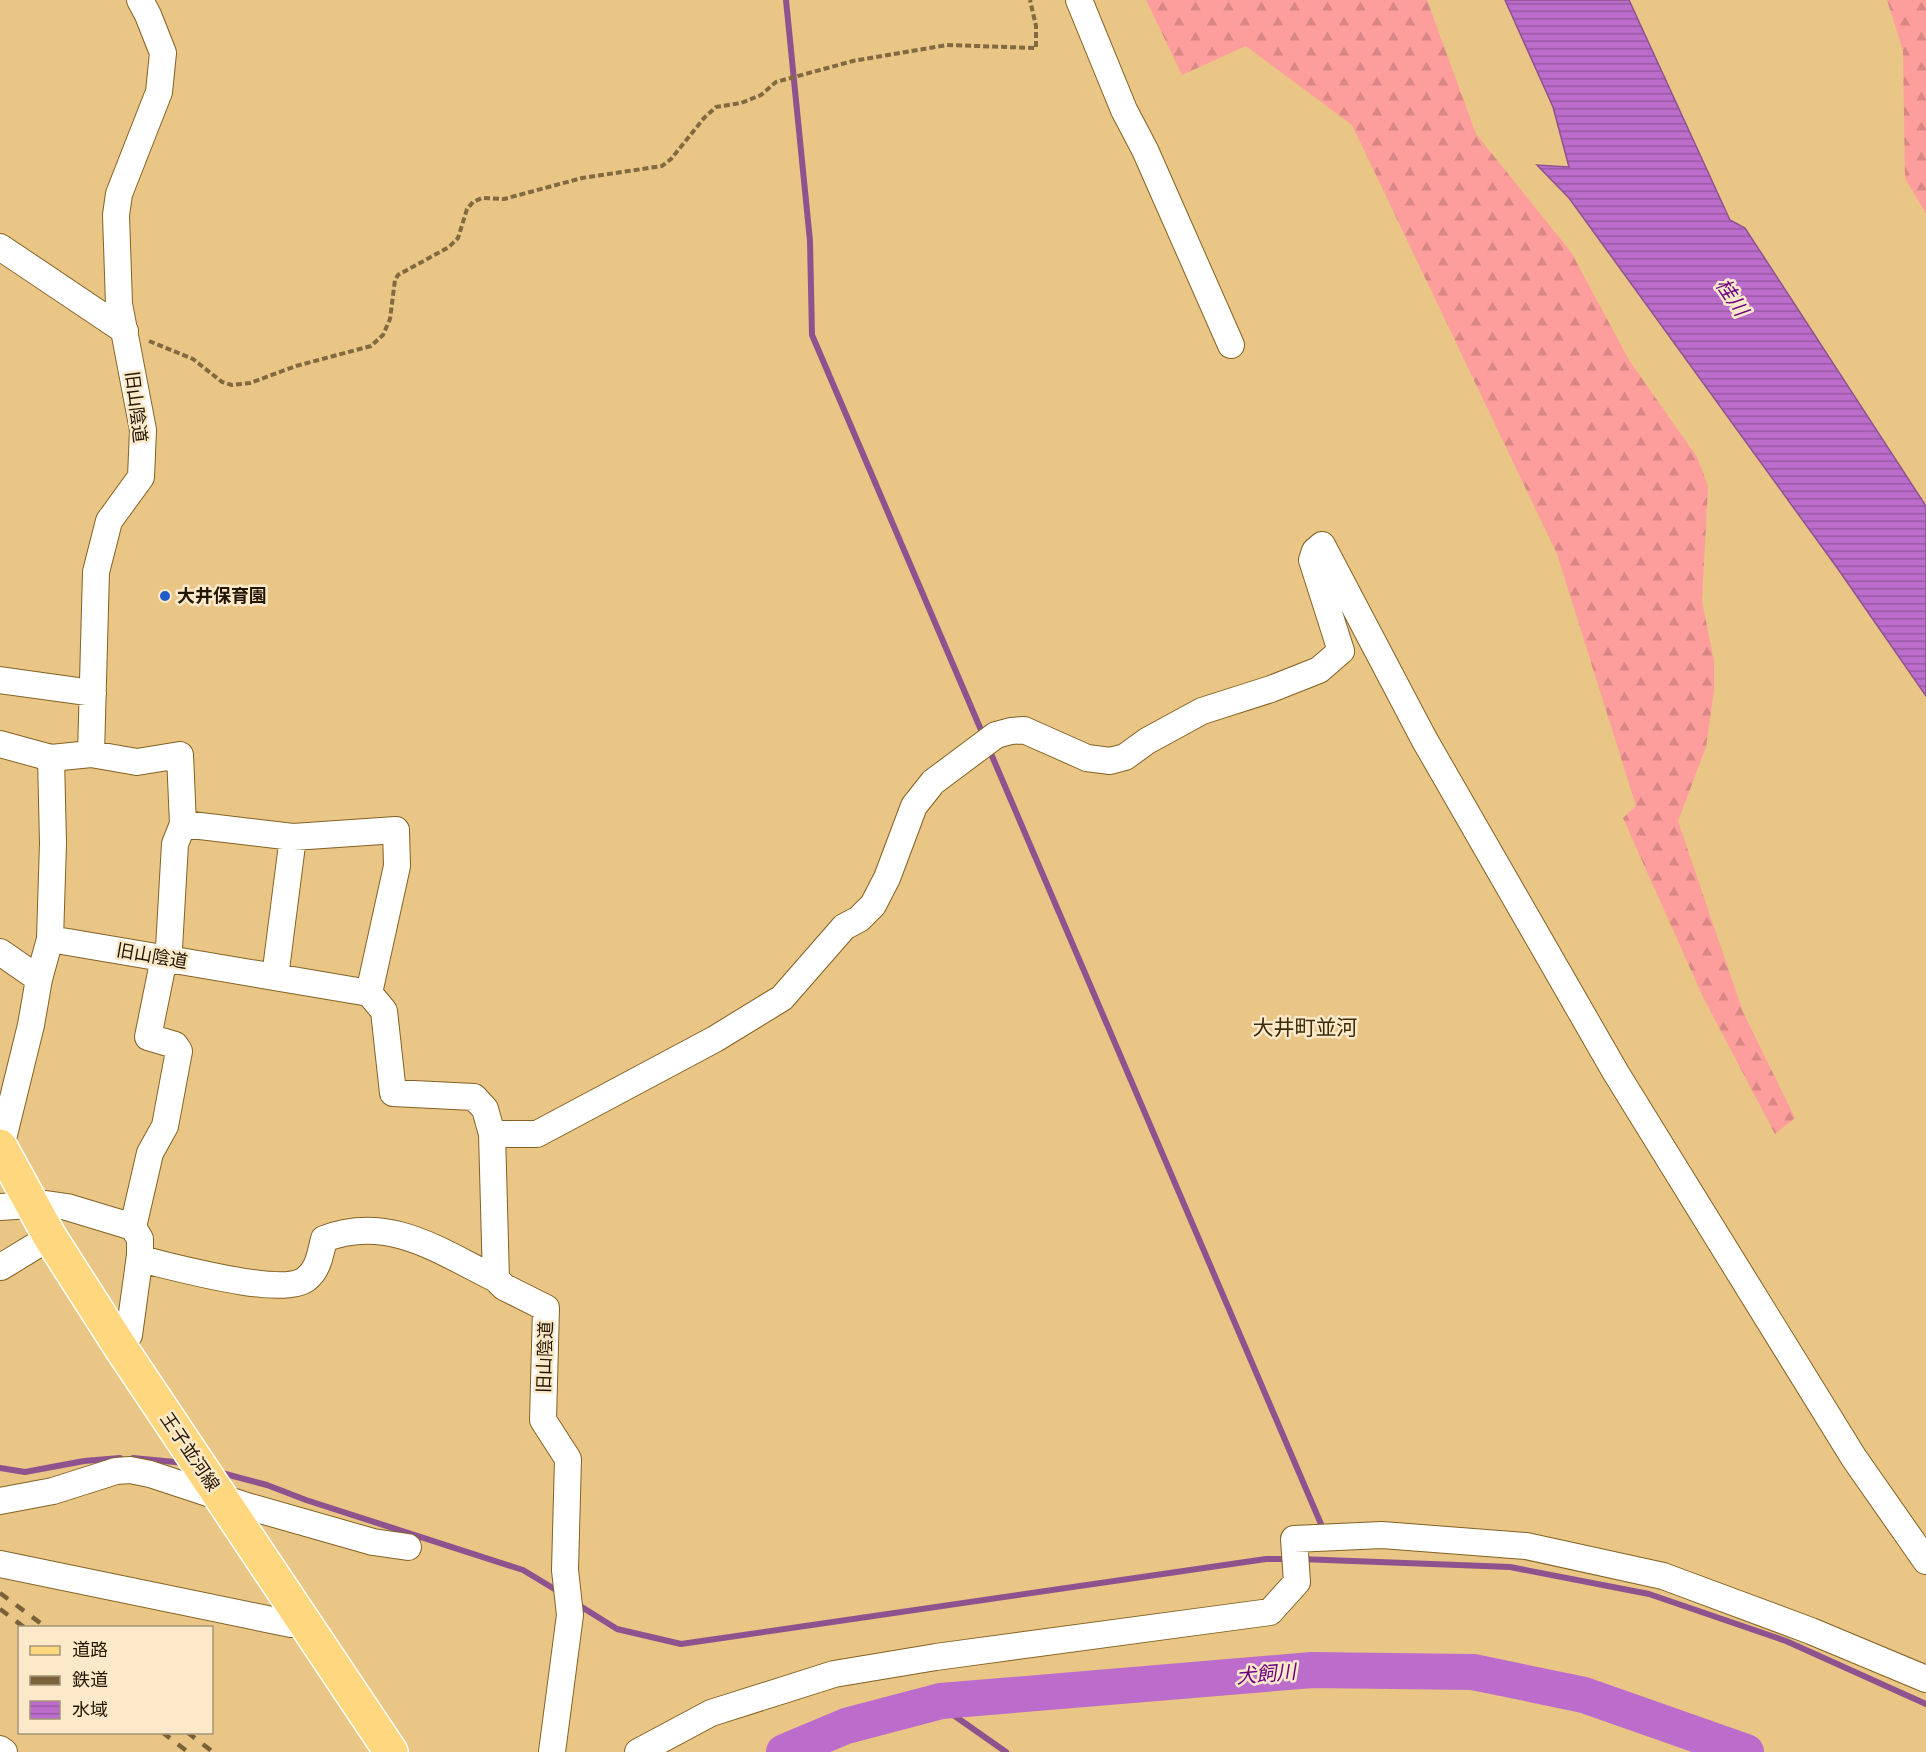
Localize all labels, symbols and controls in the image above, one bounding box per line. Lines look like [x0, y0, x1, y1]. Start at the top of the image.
water label: 桂川 [1711, 274, 1754, 322]
street label: 旧山陰道 [122, 370, 151, 444]
place label: 大井保育園 [177, 585, 267, 606]
marker: 大井保育園 [158, 589, 172, 603]
street label: 旧山陰道 [115, 939, 189, 972]
district label: 大井町並河 [1253, 1016, 1358, 1040]
street label: 旧山陰道 [533, 1321, 556, 1393]
street label: 王子並河線 [157, 1409, 224, 1495]
legend [18, 1626, 213, 1734]
text: 道路 [72, 1639, 108, 1660]
water label: 犬飼川 [1235, 1659, 1299, 1689]
text: 鉄道 [72, 1669, 108, 1690]
text: 水域 [72, 1699, 108, 1720]

